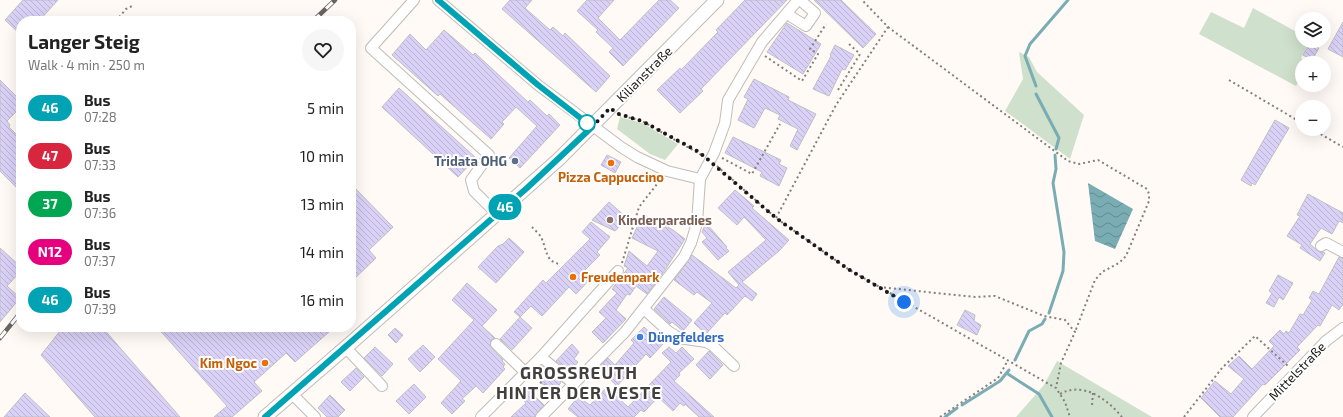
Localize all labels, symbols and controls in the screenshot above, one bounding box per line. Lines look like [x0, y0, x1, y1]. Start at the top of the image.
map controls [1295, 12, 1331, 136]
button: layers [1295, 12, 1331, 48]
button: heart [302, 29, 344, 71]
text: Langer Steig [28, 30, 140, 53]
street label: Kilianstraße [613, 43, 675, 105]
button: + [1295, 56, 1331, 92]
text: Walk · 4 min · 250 m [28, 57, 145, 73]
text: Bus [84, 91, 110, 109]
text: 46 [41, 99, 59, 116]
text: 5 min [307, 99, 344, 117]
button: − [1295, 100, 1331, 136]
text: 07:28 [84, 109, 117, 125]
unlabelled marker [578, 114, 596, 132]
text: Bus [84, 139, 110, 157]
text: 47 [42, 147, 58, 164]
text: 10 min [300, 147, 344, 165]
place label: Tridata OHG [434, 153, 507, 169]
marker: Tridata OHG [510, 156, 520, 166]
text: 07:33 [84, 157, 116, 173]
marker: Pizza Cappuccino [606, 158, 616, 168]
place label: Pizza Cappuccino [558, 169, 664, 185]
text: Bus [84, 187, 110, 205]
line badge: 46 [487, 194, 523, 220]
text: 37 [42, 195, 58, 212]
text: 13 min [301, 195, 344, 213]
text: 46 [496, 198, 514, 215]
text: 07:36 [84, 205, 116, 221]
place label: Kinderparadies [618, 212, 712, 228]
marker: Kinderparadies [605, 215, 615, 225]
text: Bus [84, 235, 110, 253]
text: N12 [38, 243, 62, 260]
text: 14 min [300, 243, 344, 261]
text: 07:37 [84, 253, 115, 269]
place label: Freudenpark [581, 269, 660, 285]
marker: Freudenpark [568, 272, 578, 282]
text: Bus [84, 283, 110, 301]
text: 46 [41, 291, 59, 308]
text: 16 min [301, 291, 344, 309]
your location [894, 292, 914, 312]
text: 07:39 [84, 301, 116, 317]
place label: Düngfelders [648, 329, 724, 345]
marker: Düngfelders [635, 332, 645, 342]
street label: Mittelstraße [1265, 338, 1329, 404]
place label: Kim Ngoc [200, 355, 257, 371]
marker: Kim Ngoc [260, 358, 270, 368]
district label: GROSSREUTH HINTER DER VESTE [496, 362, 662, 402]

